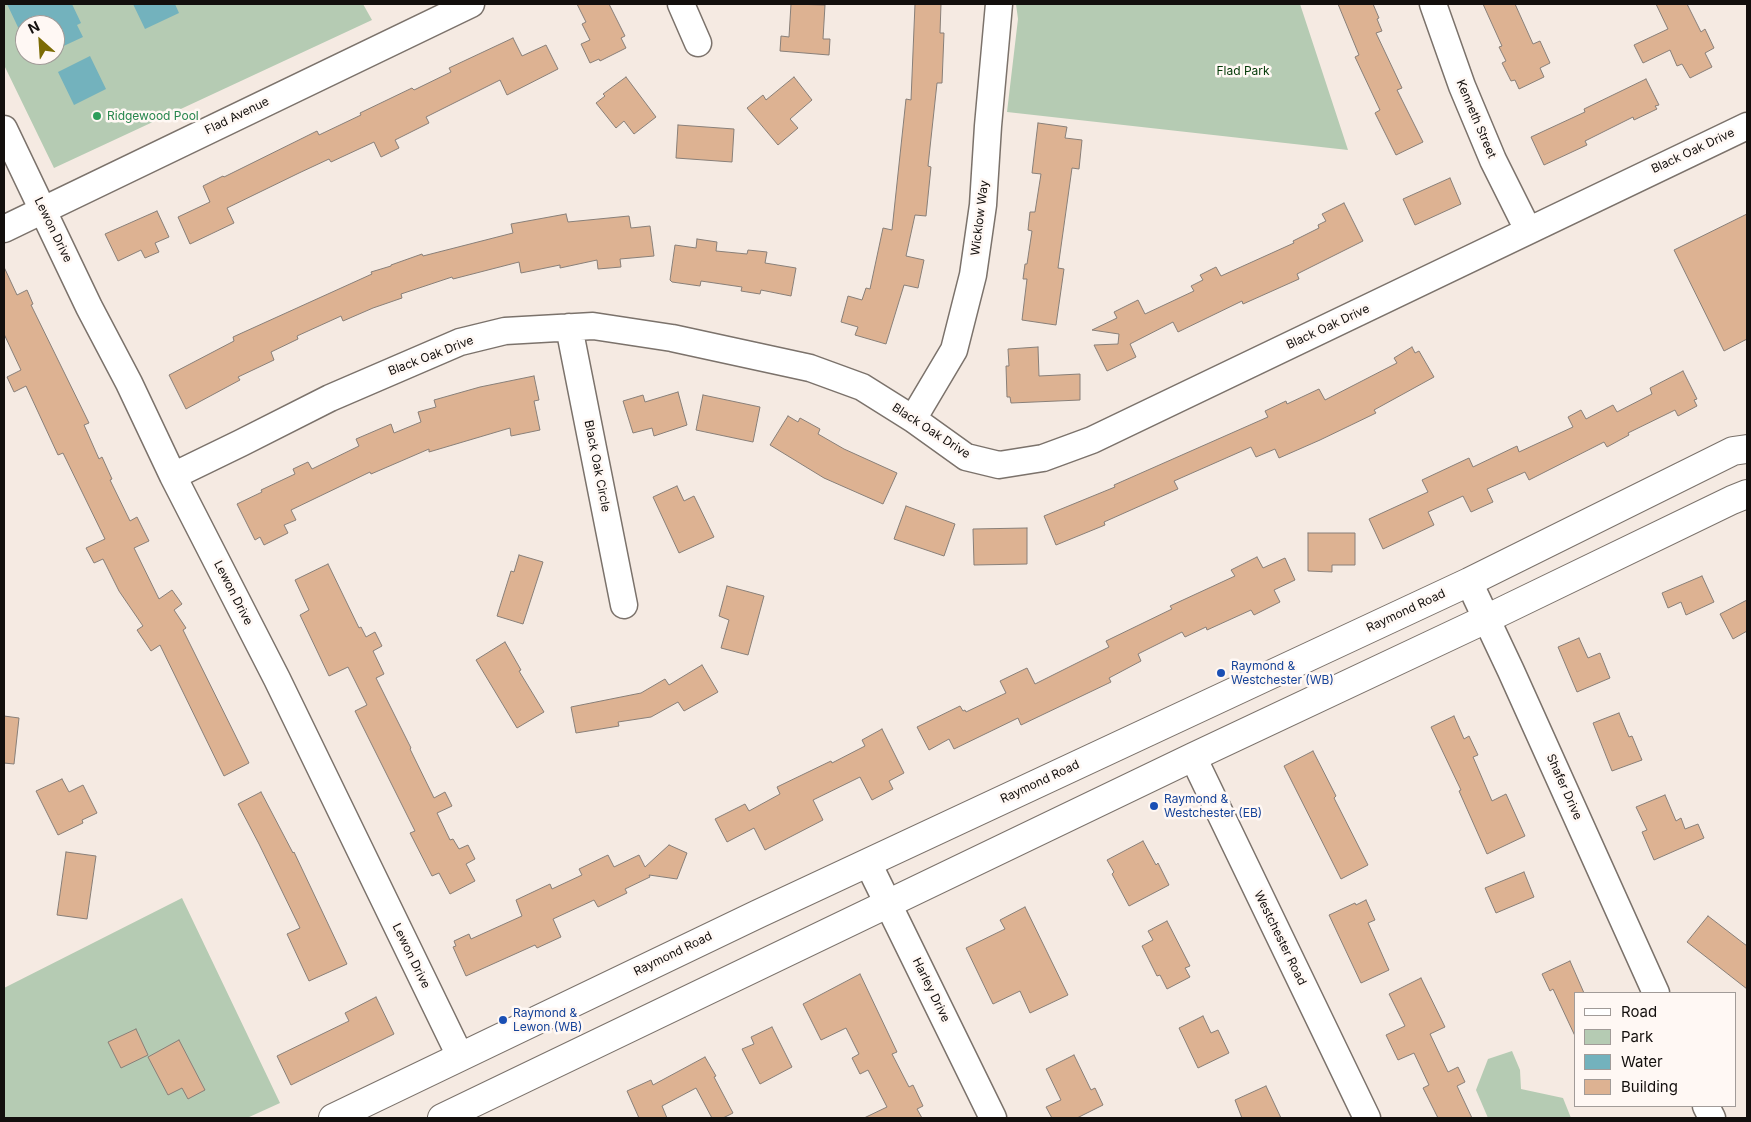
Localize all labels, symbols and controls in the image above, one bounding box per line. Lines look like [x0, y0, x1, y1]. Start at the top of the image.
north arrow [15, 15, 65, 65]
text: N [25, 17, 42, 37]
park label: Flad Park [1216, 64, 1270, 78]
street label: Kenneth Street [1453, 78, 1499, 160]
street label: Flad Avenue [203, 94, 271, 138]
place label: Ridgewood Pool [107, 109, 199, 123]
marker: Ridgewood Pool [91, 110, 103, 122]
street label: Black Oak Drive [1649, 125, 1737, 177]
street label: Wicklow Way [968, 180, 992, 256]
street label: Lewon Drive [31, 195, 75, 265]
street label: Black Oak Drive [1284, 301, 1372, 353]
street label: Black Oak Drive [386, 333, 476, 379]
street label: Black Oak Drive [889, 400, 973, 462]
street label: Black Oak Circle [581, 419, 613, 513]
street label: Lewon Drive [211, 558, 255, 628]
street label: Raymond Road [1364, 586, 1448, 636]
place label: Raymond & Westchester (WB) [1231, 659, 1334, 687]
marker: Raymond & Westchester (WB) [1215, 667, 1227, 679]
street label: Shafer Drive [1543, 752, 1585, 822]
street label: Raymond Road [998, 757, 1082, 807]
place label: Raymond & Westchester (EB) [1164, 792, 1262, 820]
marker: Raymond & Westchester (EB) [1148, 800, 1160, 812]
street label: Westchester Road [1251, 888, 1309, 988]
street label: Lewon Drive [389, 921, 433, 991]
street label: Raymond Road [631, 929, 715, 979]
street label: Harley Drive [909, 955, 953, 1025]
legend [1574, 992, 1736, 1107]
text: Road [1621, 1002, 1657, 1021]
place label: Raymond & Lewon (WB) [513, 1006, 582, 1034]
marker: Raymond & Lewon (WB) [497, 1014, 509, 1026]
text: Park [1621, 1027, 1653, 1046]
text: Water [1621, 1052, 1663, 1071]
text: Building [1621, 1077, 1678, 1096]

